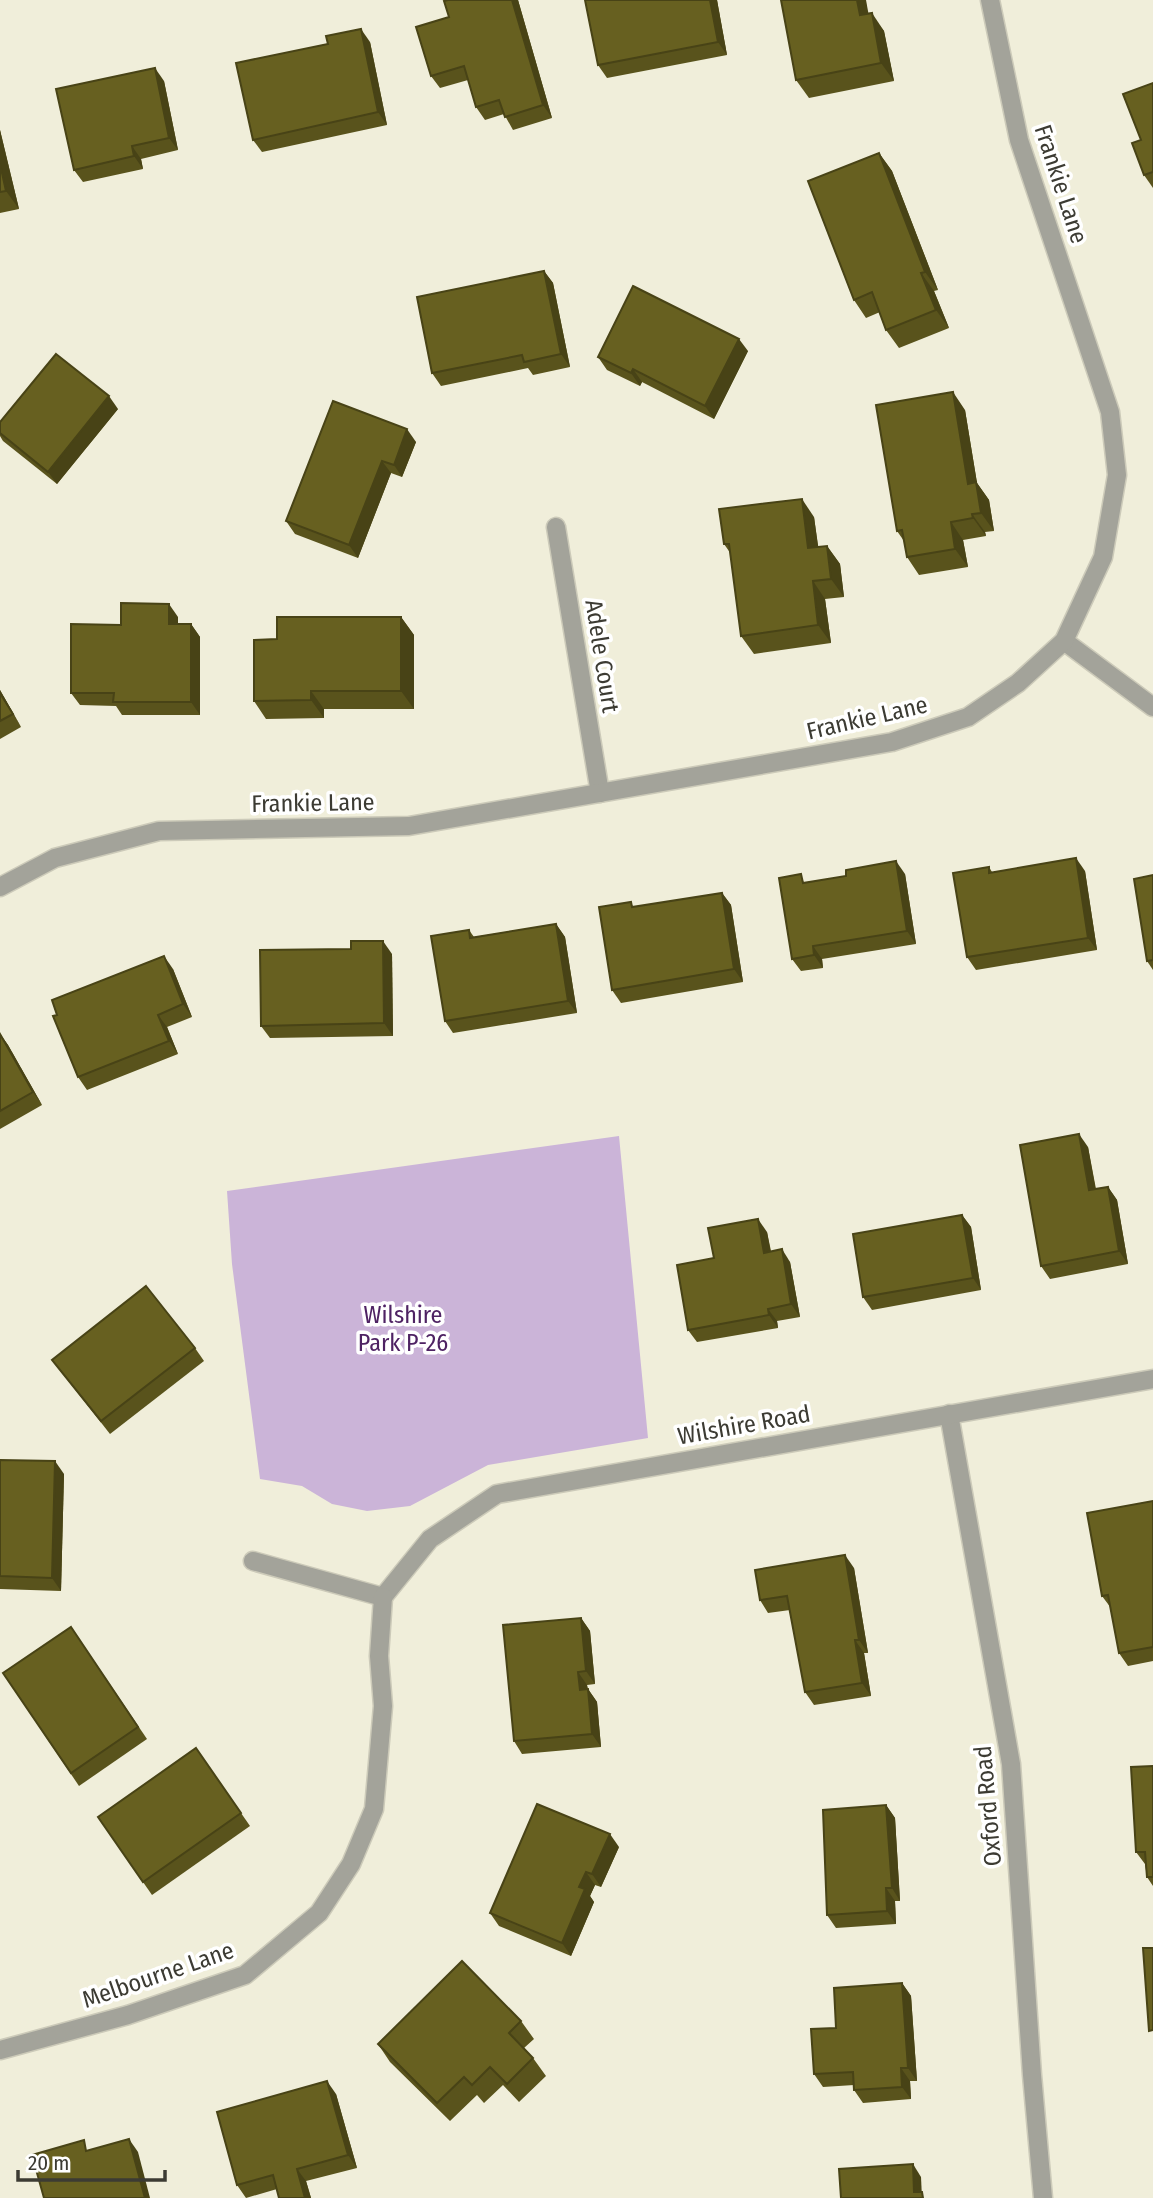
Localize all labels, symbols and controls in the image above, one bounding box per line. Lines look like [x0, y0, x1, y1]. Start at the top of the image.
street label: Frankie Lane [1029, 121, 1093, 247]
street label: Adele Court [579, 597, 625, 715]
street label: Frankie Lane [804, 691, 930, 745]
street label: Frankie Lane [251, 788, 375, 818]
park label: Wilshire Park P-26 [358, 1301, 448, 1357]
street label: Wilshire Road [675, 1400, 813, 1450]
street label: Oxford Road [969, 1744, 1007, 1868]
street label: Melbourne Lane [79, 1936, 237, 2014]
scale bar [18, 2138, 164, 2182]
text: 20 m [28, 2150, 69, 2176]

